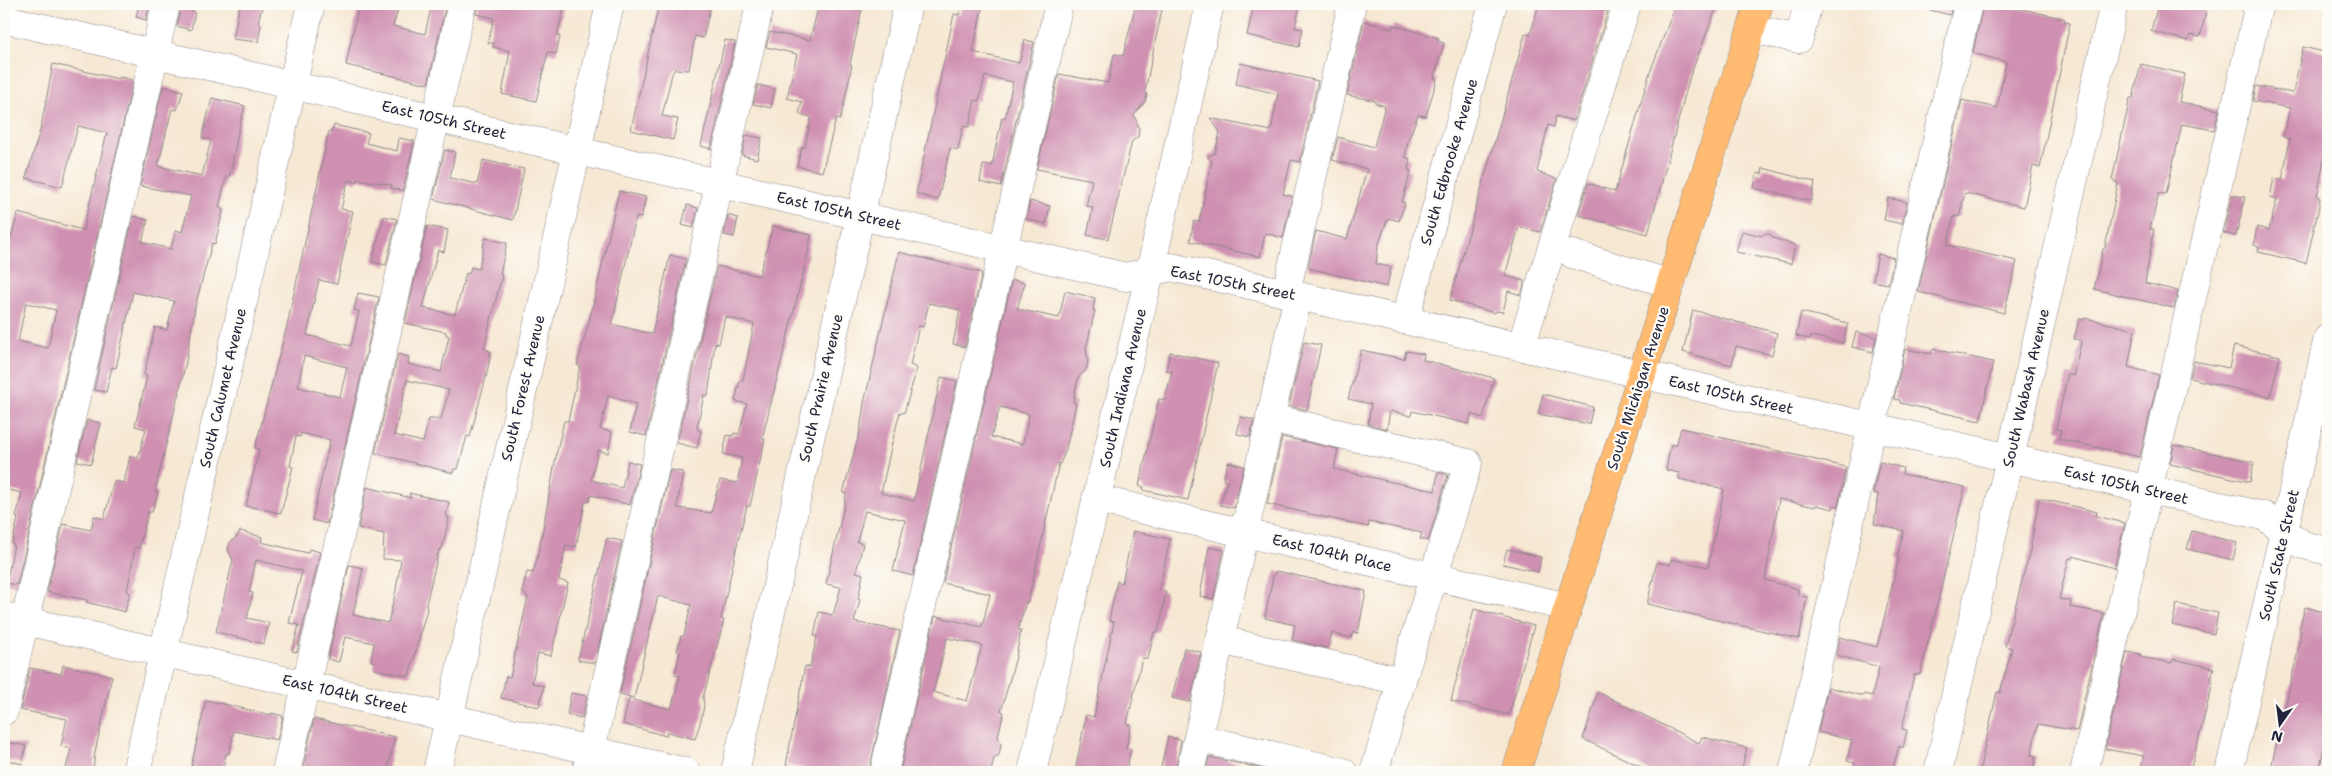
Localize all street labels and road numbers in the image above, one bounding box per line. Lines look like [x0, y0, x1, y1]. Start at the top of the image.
street label: South Edbrooke Avenue [1416, 76, 1482, 248]
street label: East 105th Street [380, 96, 508, 144]
street label: East 105th Street [775, 187, 903, 235]
street label: East 105th Street [1169, 261, 1297, 305]
street label: South Michigan Avenue [1602, 303, 1674, 473]
street label: South Calumet Avenue [195, 306, 251, 470]
street label: South Indiana Avenue [1095, 306, 1151, 470]
street label: South Wabash Avenue [1998, 307, 2054, 469]
street label: South Prairie Avenue [794, 312, 848, 464]
street label: South Forest Avenue [496, 313, 550, 463]
street label: East 105th Street [1667, 371, 1795, 419]
street label: East 105th Street [2062, 461, 2190, 509]
street label: South State Street [2254, 487, 2304, 623]
street label: East 104th Place [1270, 529, 1394, 577]
street label: East 104th Street [280, 670, 410, 718]

